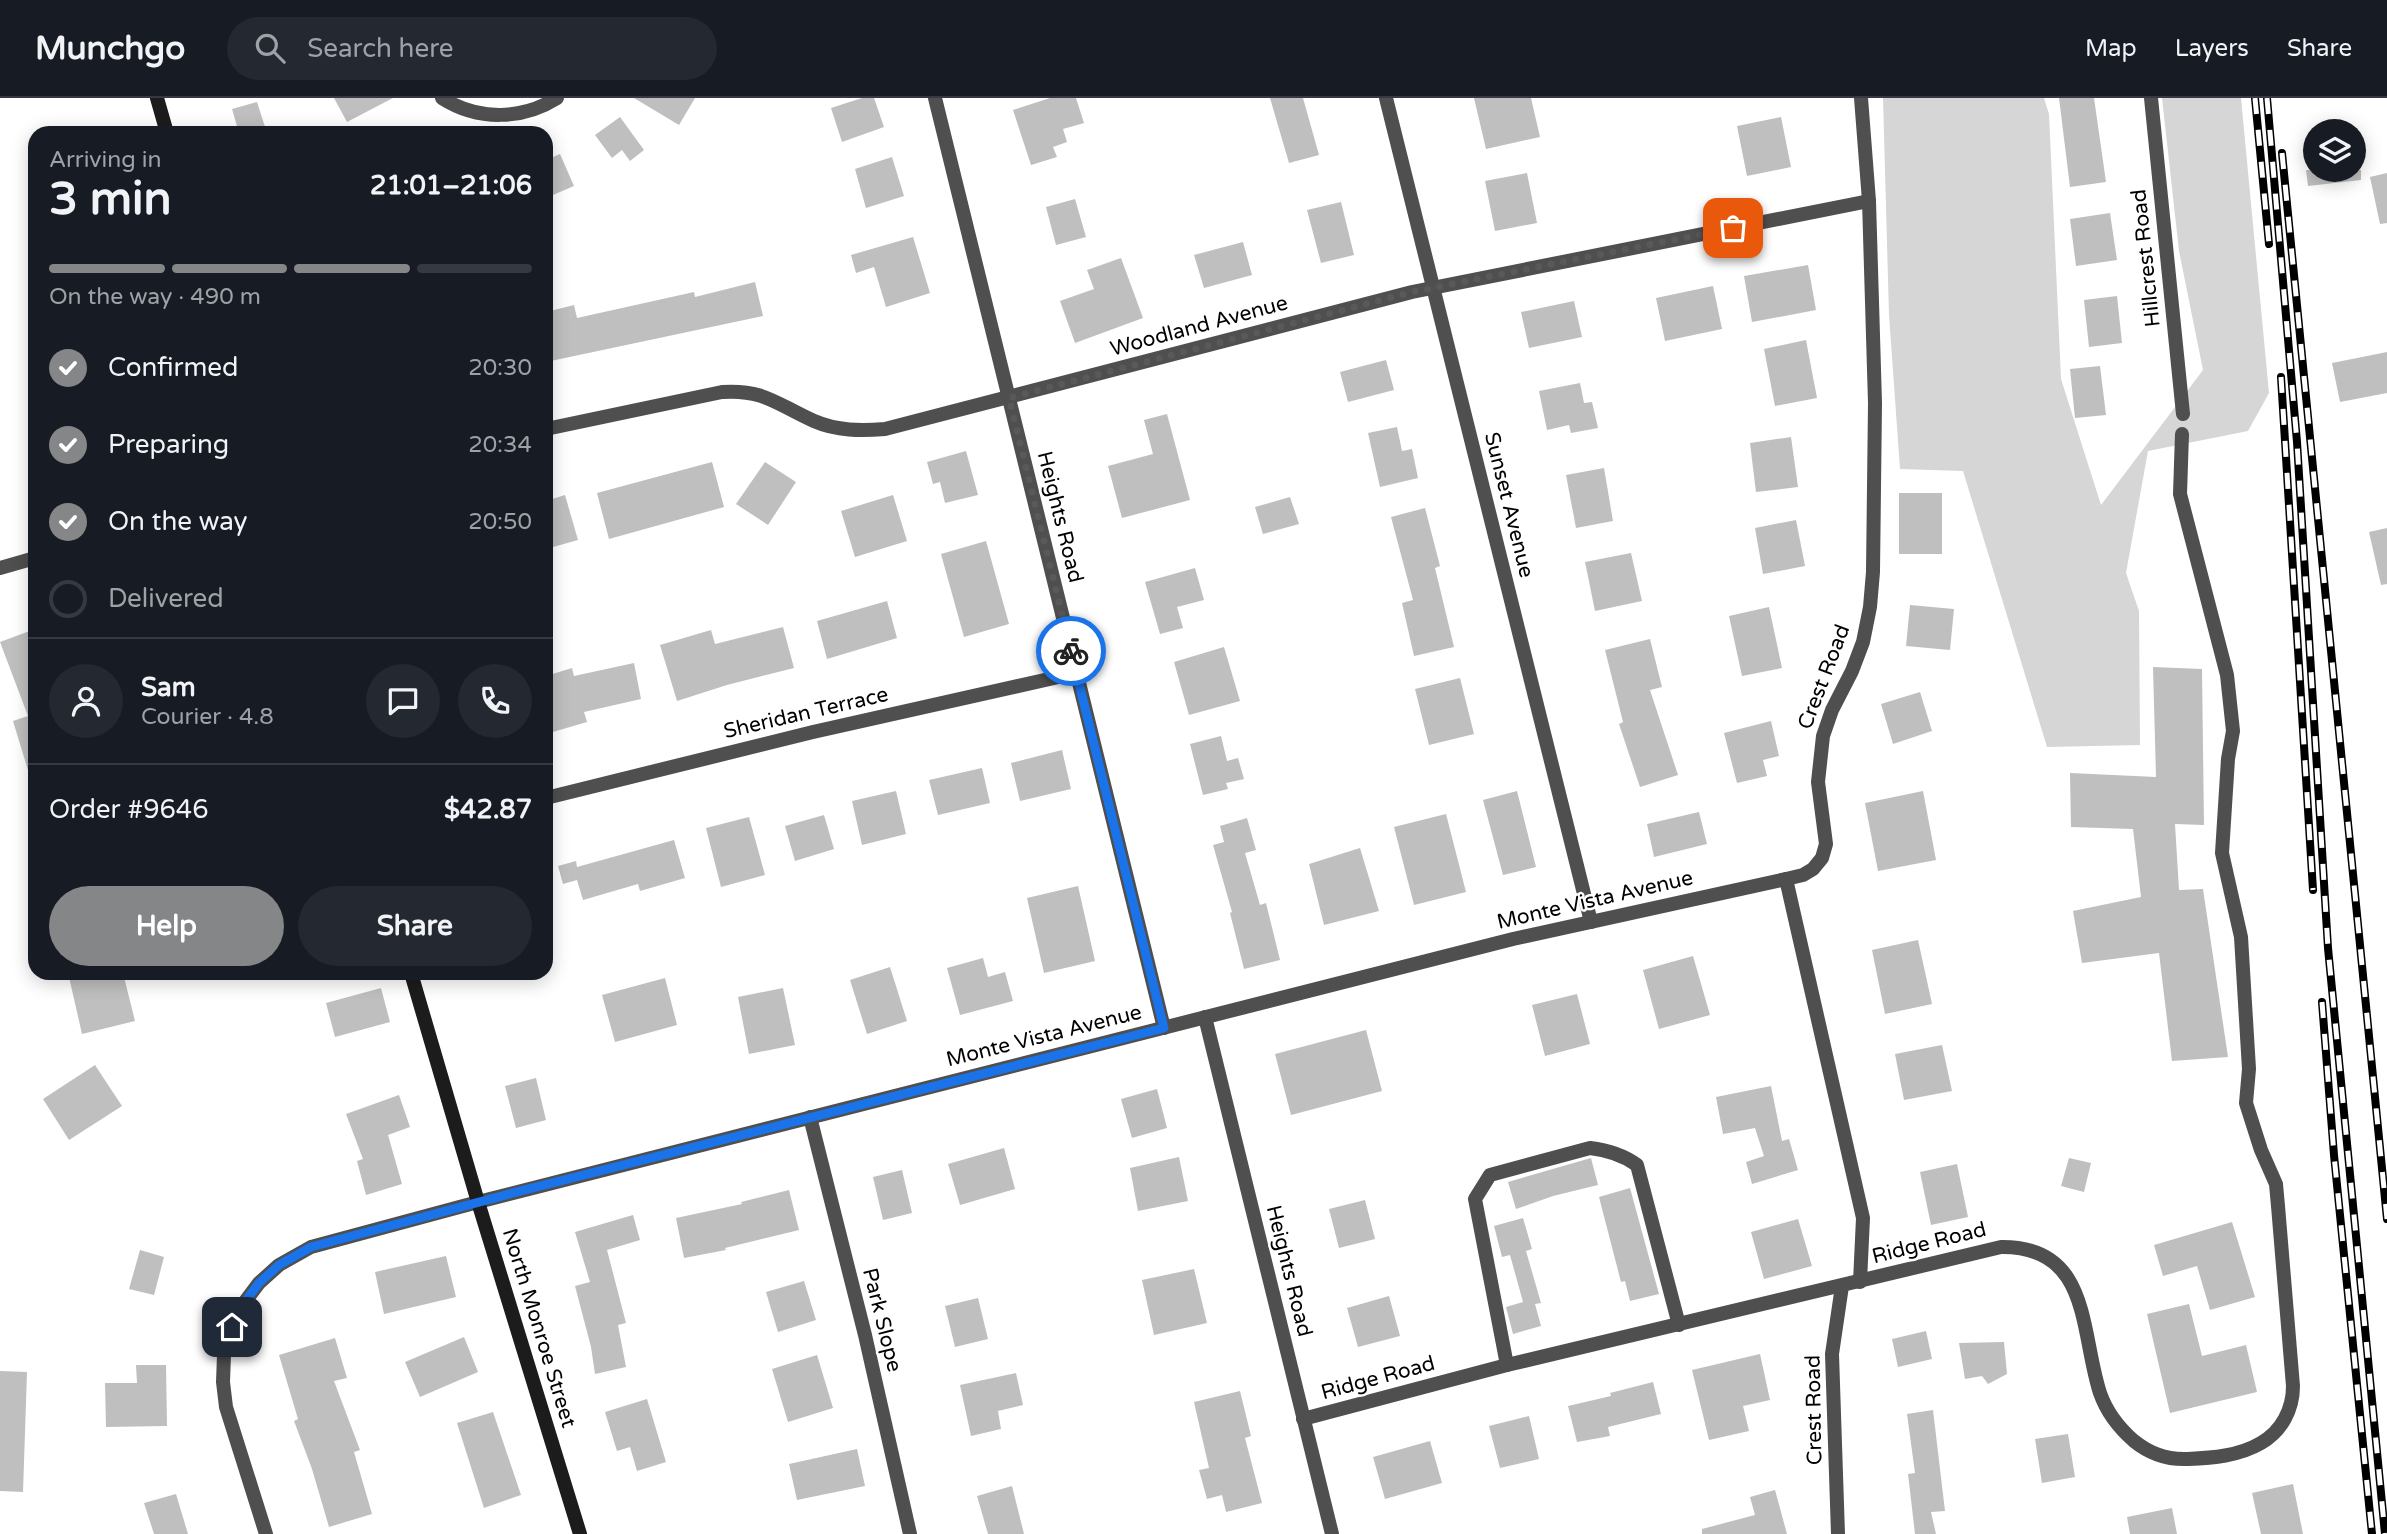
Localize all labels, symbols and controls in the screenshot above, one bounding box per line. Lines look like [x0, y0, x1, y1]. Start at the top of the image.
search box [227, 17, 717, 80]
text: Munchgo [35, 29, 185, 68]
icon: search [251, 29, 289, 67]
text: Search here [307, 33, 453, 64]
text: Map [2085, 34, 2137, 63]
text: Layers [2175, 34, 2249, 63]
text: Share [2287, 34, 2352, 63]
map controls [2303, 119, 2366, 182]
button: layers [2303, 119, 2366, 182]
text: Arriving in [49, 146, 162, 174]
text: 21:01–21:06 [370, 170, 532, 201]
text: 3 min [49, 172, 172, 227]
street label: Hillcrest Road [2126, 188, 2166, 328]
pin [1703, 198, 1763, 258]
icon: bag [1714, 209, 1752, 247]
text: On the way · 490 m [49, 283, 261, 311]
street label: Woodland Avenue [1107, 290, 1291, 362]
icon: check [49, 349, 87, 387]
text: Confirmed [108, 352, 238, 383]
text: 20:30 [468, 354, 532, 382]
icon: check [49, 426, 87, 464]
text: Preparing [108, 429, 229, 460]
street label: Sunset Avenue [1479, 430, 1539, 580]
text: 20:34 [468, 431, 532, 459]
street label: Heights Road [1032, 449, 1088, 585]
icon: check [49, 503, 87, 541]
text: On the way [108, 506, 248, 537]
text: 20:50 [468, 508, 532, 536]
text: Delivered [108, 583, 224, 614]
courier [1036, 616, 1106, 686]
street label: Crest Road [1793, 621, 1855, 733]
icon: bike [1052, 632, 1090, 670]
button: person [49, 664, 123, 738]
button: chat [366, 664, 440, 738]
button: phone [458, 664, 532, 738]
text: Sam [141, 672, 196, 703]
street label: Sheridan Terrace [721, 682, 891, 744]
text: Courier · 4.8 [141, 703, 274, 731]
text: Order #9646 [49, 794, 209, 825]
text: $42.87 [444, 794, 532, 825]
street label: Monte Vista Avenue [1494, 865, 1696, 935]
button: Help [49, 886, 284, 966]
button: Share [298, 886, 532, 966]
street label: Monte Vista Avenue [944, 1000, 1144, 1072]
street label: Heights Road [1261, 1203, 1317, 1339]
street label: Ridge Road [1869, 1217, 1989, 1269]
street label: North Monroe Street [497, 1225, 581, 1431]
street label: Park Slope [857, 1265, 907, 1375]
pin [202, 1297, 262, 1357]
icon: home [213, 1308, 251, 1346]
street label: Ridge Road [1318, 1351, 1438, 1405]
street label: Crest Road [1801, 1355, 1827, 1465]

